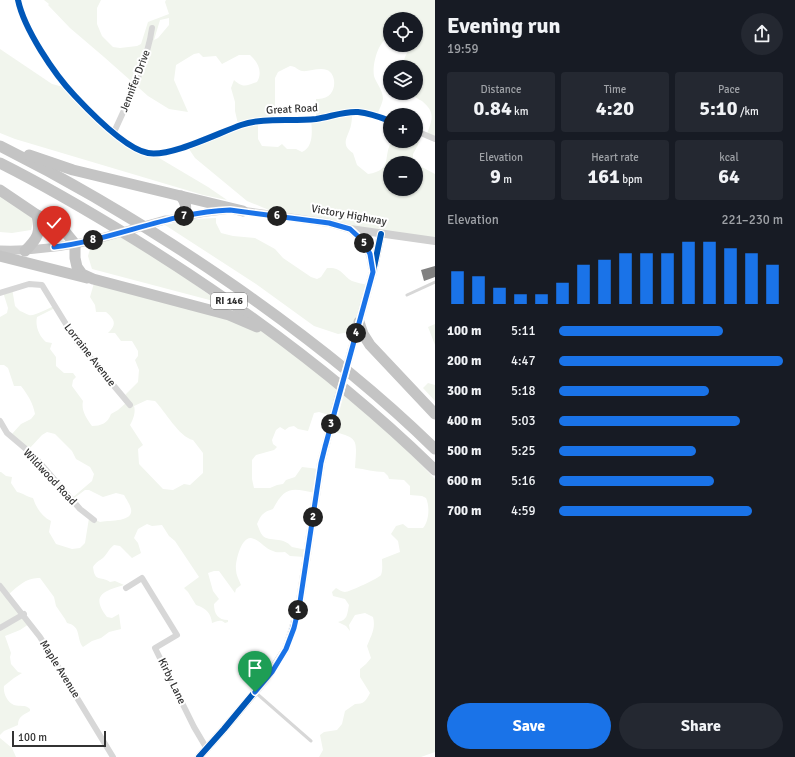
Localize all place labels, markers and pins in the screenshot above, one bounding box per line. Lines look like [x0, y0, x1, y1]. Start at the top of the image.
pin [37, 206, 71, 247]
pin: 7 [174, 206, 194, 226]
pin: 6 [267, 206, 287, 226]
pin: 8 [83, 230, 103, 250]
pin: 5 [354, 233, 374, 253]
pin: 4 [346, 323, 366, 343]
pin: 3 [321, 414, 341, 434]
pin: 2 [303, 507, 323, 527]
pin: 1 [288, 600, 308, 620]
pin [238, 651, 272, 692]

